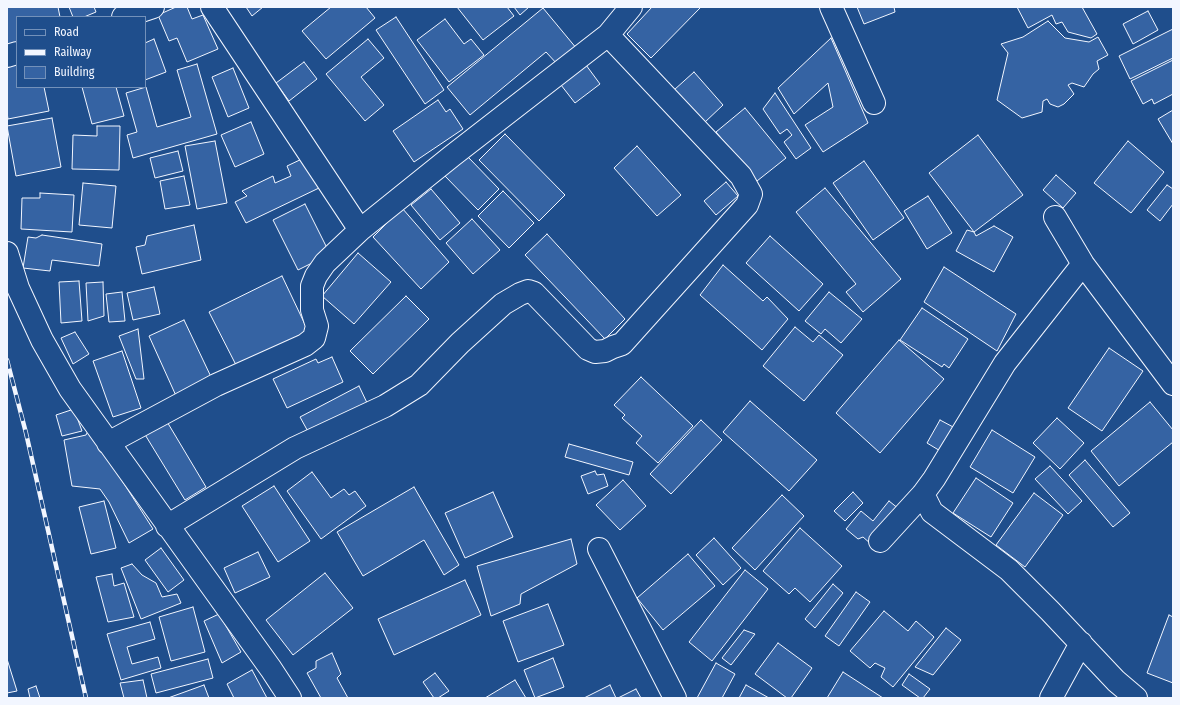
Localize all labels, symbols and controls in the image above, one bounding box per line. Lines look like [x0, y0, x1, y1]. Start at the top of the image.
legend [16, 16, 146, 88]
text: Road [54, 25, 79, 39]
text: Railway [54, 45, 91, 59]
text: Building [54, 65, 94, 79]

